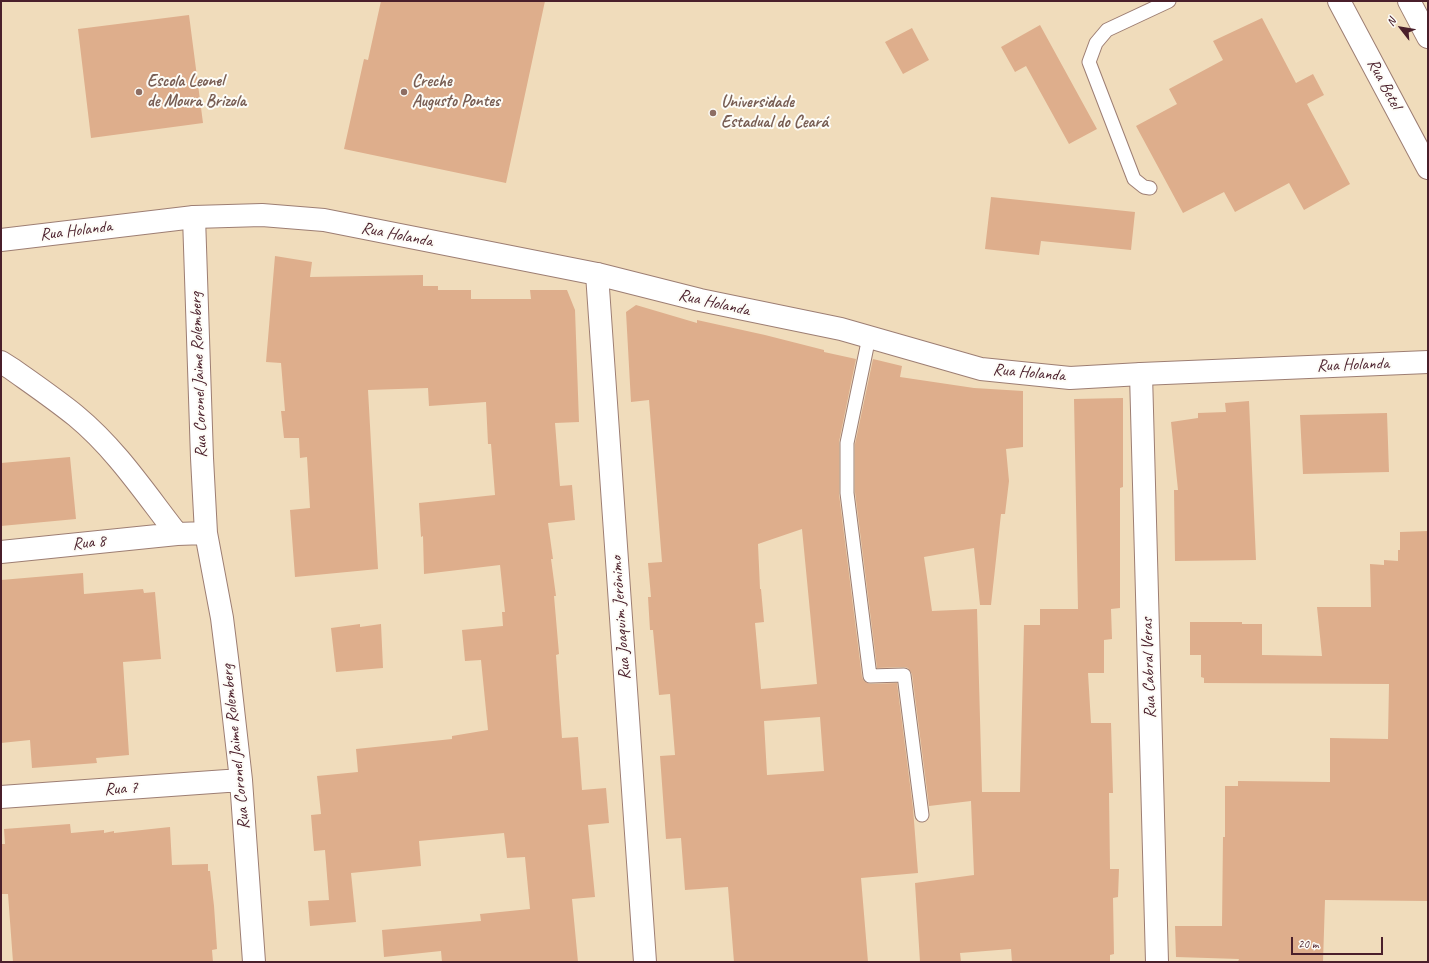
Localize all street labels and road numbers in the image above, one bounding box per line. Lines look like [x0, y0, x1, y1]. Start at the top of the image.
street label: Rua Betel [1362, 55, 1406, 113]
street label: Rua Holanda [39, 216, 113, 246]
street label: Rua Holanda [360, 218, 434, 252]
street label: Rua Holanda [676, 285, 752, 321]
street label: Rua Coronel Jaime Rolemberg [186, 292, 212, 458]
street label: Rua Holanda [1316, 354, 1390, 376]
street label: Rua Holanda [992, 360, 1066, 386]
street label: Rua 8 [71, 531, 107, 555]
street label: Rua Joaquim Jerônimo [607, 555, 635, 681]
street label: Rua Cabral Veras [1137, 617, 1161, 719]
street label: Rua Coronel Jaime Rolemberg [217, 663, 255, 831]
street label: Rua 7 [104, 778, 138, 800]

